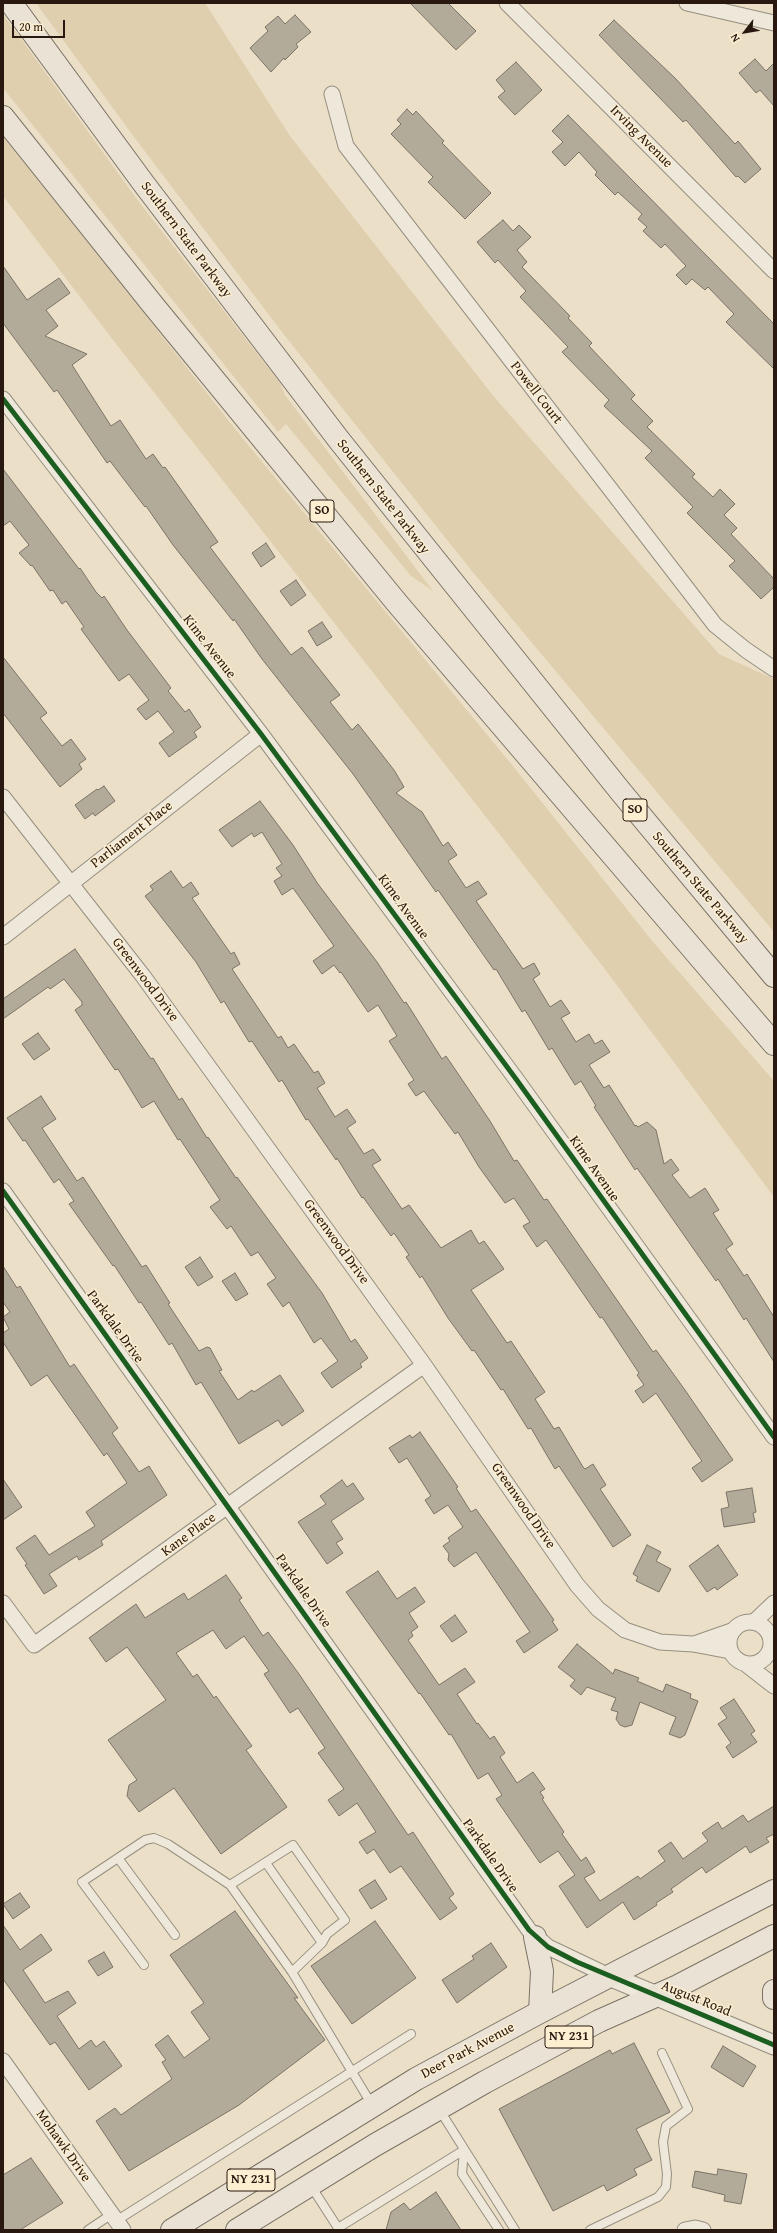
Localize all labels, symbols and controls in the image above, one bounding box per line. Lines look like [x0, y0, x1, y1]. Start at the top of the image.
scale bar [14, 12, 67, 38]
north arrow [725, 12, 765, 52]
text: 20 m [19, 18, 43, 35]
text: N [726, 31, 743, 45]
street label: Irving Avenue [606, 102, 676, 172]
street label: Southern State Parkway [137, 179, 235, 301]
street label: Powell Court [506, 358, 566, 428]
street label: Southern State Parkway [333, 436, 433, 558]
road number: SO [310, 500, 334, 522]
street label: Kime Avenue [179, 612, 239, 682]
street label: Parliament Place [88, 798, 176, 872]
road number: SO [623, 799, 647, 821]
street label: Southern State Parkway [648, 829, 752, 947]
street label: Kime Avenue [374, 871, 432, 943]
street label: Greenwood Drive [108, 935, 182, 1025]
street label: Kime Avenue [565, 1133, 623, 1205]
street label: Greenwood Drive [300, 1196, 372, 1288]
street label: Parkdale Drive [83, 1287, 147, 1367]
street label: Greenwood Drive [487, 1460, 559, 1552]
street label: Kane Place [158, 1510, 220, 1560]
street label: Parkdale Drive [271, 1551, 335, 1631]
street label: Parkdale Drive [458, 1816, 522, 1896]
street label: August Road [659, 1977, 733, 2021]
street label: Deer Park Avenue [418, 2019, 518, 2083]
road number: NY 231 [545, 2026, 593, 2048]
street label: Mohawk Drive [32, 2107, 94, 2185]
road number: NY 231 [227, 2169, 275, 2191]

